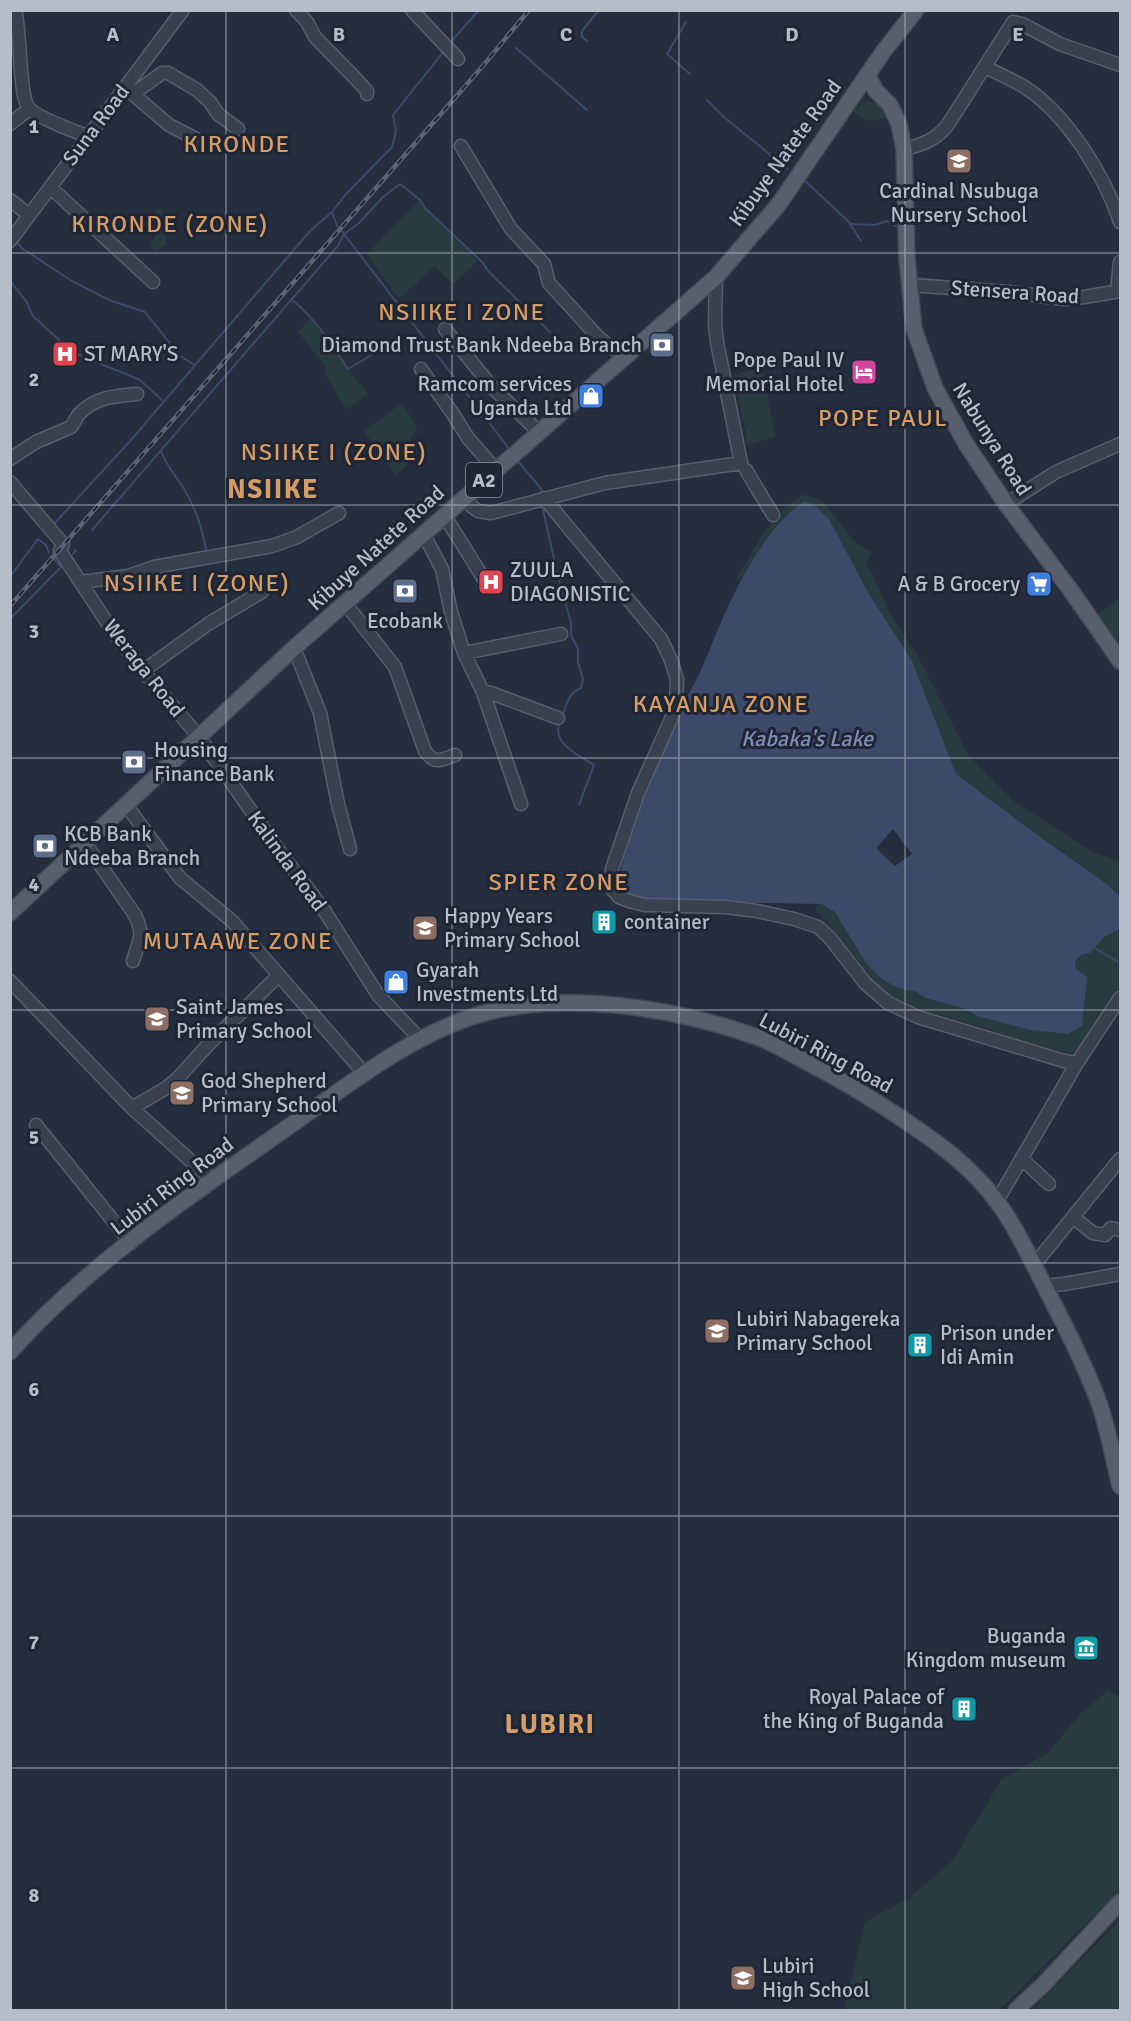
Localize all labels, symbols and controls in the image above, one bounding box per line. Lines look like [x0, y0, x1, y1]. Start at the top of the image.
text: A [107, 22, 120, 47]
text: B [333, 22, 345, 47]
text: C [560, 22, 572, 47]
text: D [785, 22, 799, 47]
text: E [1012, 22, 1024, 47]
street label: Kibuye Natete Road [723, 75, 847, 231]
street label: Suna Road [57, 79, 135, 171]
text: 1 [29, 114, 40, 139]
district label: KIRONDE [183, 129, 291, 159]
school or university icon: Cardinal Nsubuga Nursery School [944, 146, 974, 176]
place label: Cardinal Nsubuga Nursery School [879, 178, 1039, 228]
district label: KIRONDE (ZONE) [71, 209, 269, 239]
street label: Stensera Road [950, 275, 1080, 309]
district label: NSIIKE I ZONE [378, 297, 546, 327]
bank icon: Diamond Trust Bank Ndeeba Branch [647, 330, 677, 360]
place label: Diamond Trust Bank Ndeeba Branch [321, 332, 642, 358]
hospital icon: ST MARY'S [50, 339, 80, 369]
place label: ST MARY'S [84, 341, 179, 367]
place label: Pope Paul IV Memorial Hotel [705, 347, 844, 397]
hotel icon: Pope Paul IV Memorial Hotel [849, 357, 879, 387]
text: 2 [29, 367, 39, 392]
place label: Ramcom services Uganda Ltd [418, 371, 572, 421]
street label: Nabunya Road [947, 378, 1037, 500]
shop icon: Ramcom services Uganda Ltd [576, 381, 606, 411]
district label: POPE PAUL [818, 403, 948, 433]
district label: NSIIKE I (ZONE) [241, 437, 427, 467]
road number: A2 [466, 463, 502, 497]
district label: NSIIKE [227, 473, 319, 506]
street label: Kibuye Natete Road [302, 480, 450, 616]
place label: ZUULA DIAGONISTIC [510, 557, 630, 607]
hospital icon: ZUULA DIAGONISTIC [476, 567, 506, 597]
district label: NSIIKE I (ZONE) [104, 568, 290, 598]
supermarket icon: A & B Grocery [1024, 569, 1054, 599]
place label: A & B Grocery [897, 571, 1020, 597]
bank icon: Ecobank [390, 576, 420, 606]
place label: Ecobank [367, 608, 443, 634]
street label: Weraga Road [98, 614, 190, 722]
text: 3 [29, 619, 39, 644]
district label: KAYANJA ZONE [633, 689, 809, 719]
water label: Kabaka's Lake [741, 725, 874, 752]
place label: Housing Finance Bank [154, 737, 275, 787]
bank icon: Housing Finance Bank [119, 747, 149, 777]
street label: Kalinda Road [242, 806, 332, 916]
place label: KCB Bank Ndeeba Branch [64, 821, 200, 871]
bank icon: KCB Bank Ndeeba Branch [30, 831, 60, 861]
district label: SPIER ZONE [489, 867, 629, 897]
text: 4 [29, 872, 40, 897]
place label: Happy Years Primary School [444, 903, 580, 953]
building icon: container [589, 907, 619, 937]
place label: container [624, 909, 710, 935]
school or university icon: Happy Years Primary School [410, 913, 440, 943]
district label: MUTAAWE ZONE [143, 926, 333, 956]
place label: Gyarah Investments Ltd [416, 957, 558, 1007]
shop icon: Gyarah Investments Ltd [381, 967, 411, 997]
place label: Saint James Primary School [176, 994, 312, 1044]
school or university icon: Saint James Primary School [142, 1004, 172, 1034]
street label: Lubiri Ring Road [755, 1007, 897, 1099]
place label: God Shepherd Primary School [201, 1068, 337, 1118]
school or university icon: God Shepherd Primary School [167, 1078, 197, 1108]
text: 5 [29, 1125, 39, 1150]
street label: Lubiri Ring Road [105, 1131, 239, 1241]
place label: Lubiri Nabagereka Primary School [736, 1306, 900, 1356]
school or university icon: Lubiri Nabagereka Primary School [702, 1316, 732, 1346]
place label: Prison under Idi Amin [940, 1320, 1054, 1370]
building icon: Prison under Idi Amin [905, 1330, 935, 1360]
text: 6 [29, 1377, 40, 1402]
place label: Buganda Kingdom museum [906, 1623, 1066, 1673]
text: 7 [29, 1630, 40, 1655]
museum icon: Buganda Kingdom museum [1071, 1633, 1101, 1663]
place label: Royal Palace of the King of Buganda [763, 1684, 945, 1734]
building icon: Royal Palace of the King of Buganda [949, 1694, 979, 1724]
district label: LUBIRI [504, 1708, 596, 1741]
text: 8 [29, 1883, 40, 1908]
place label: Lubiri High School [762, 1953, 870, 2003]
school or university icon: Lubiri High School [728, 1963, 758, 1993]

